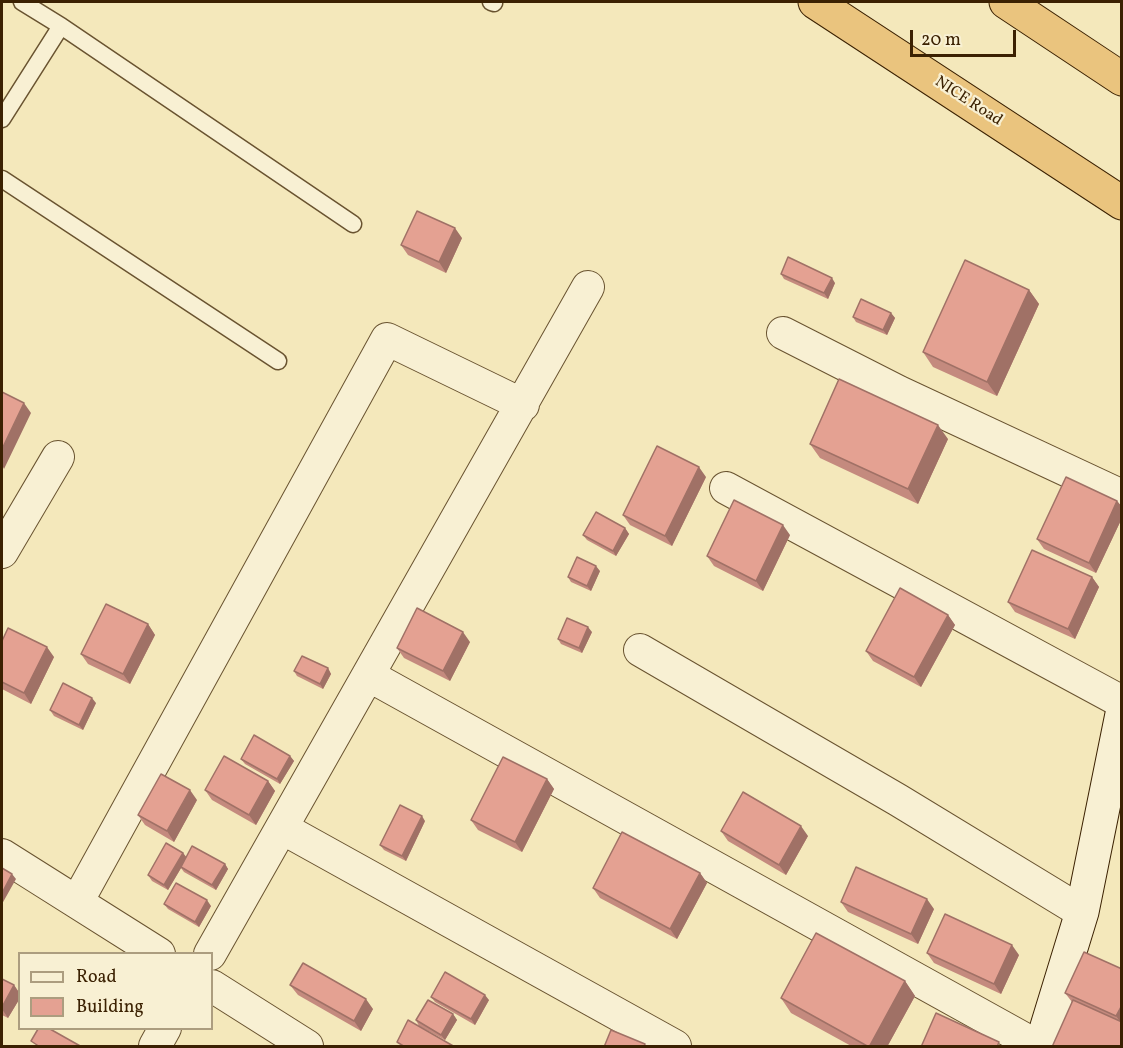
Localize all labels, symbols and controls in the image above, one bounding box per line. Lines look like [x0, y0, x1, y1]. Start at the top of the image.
scale bar [913, 18, 1020, 56]
text: 20 m [921, 28, 961, 53]
street label: NICE Road [931, 73, 1005, 131]
legend [18, 952, 213, 1030]
text: Road [76, 965, 117, 990]
text: Building [76, 995, 144, 1020]

